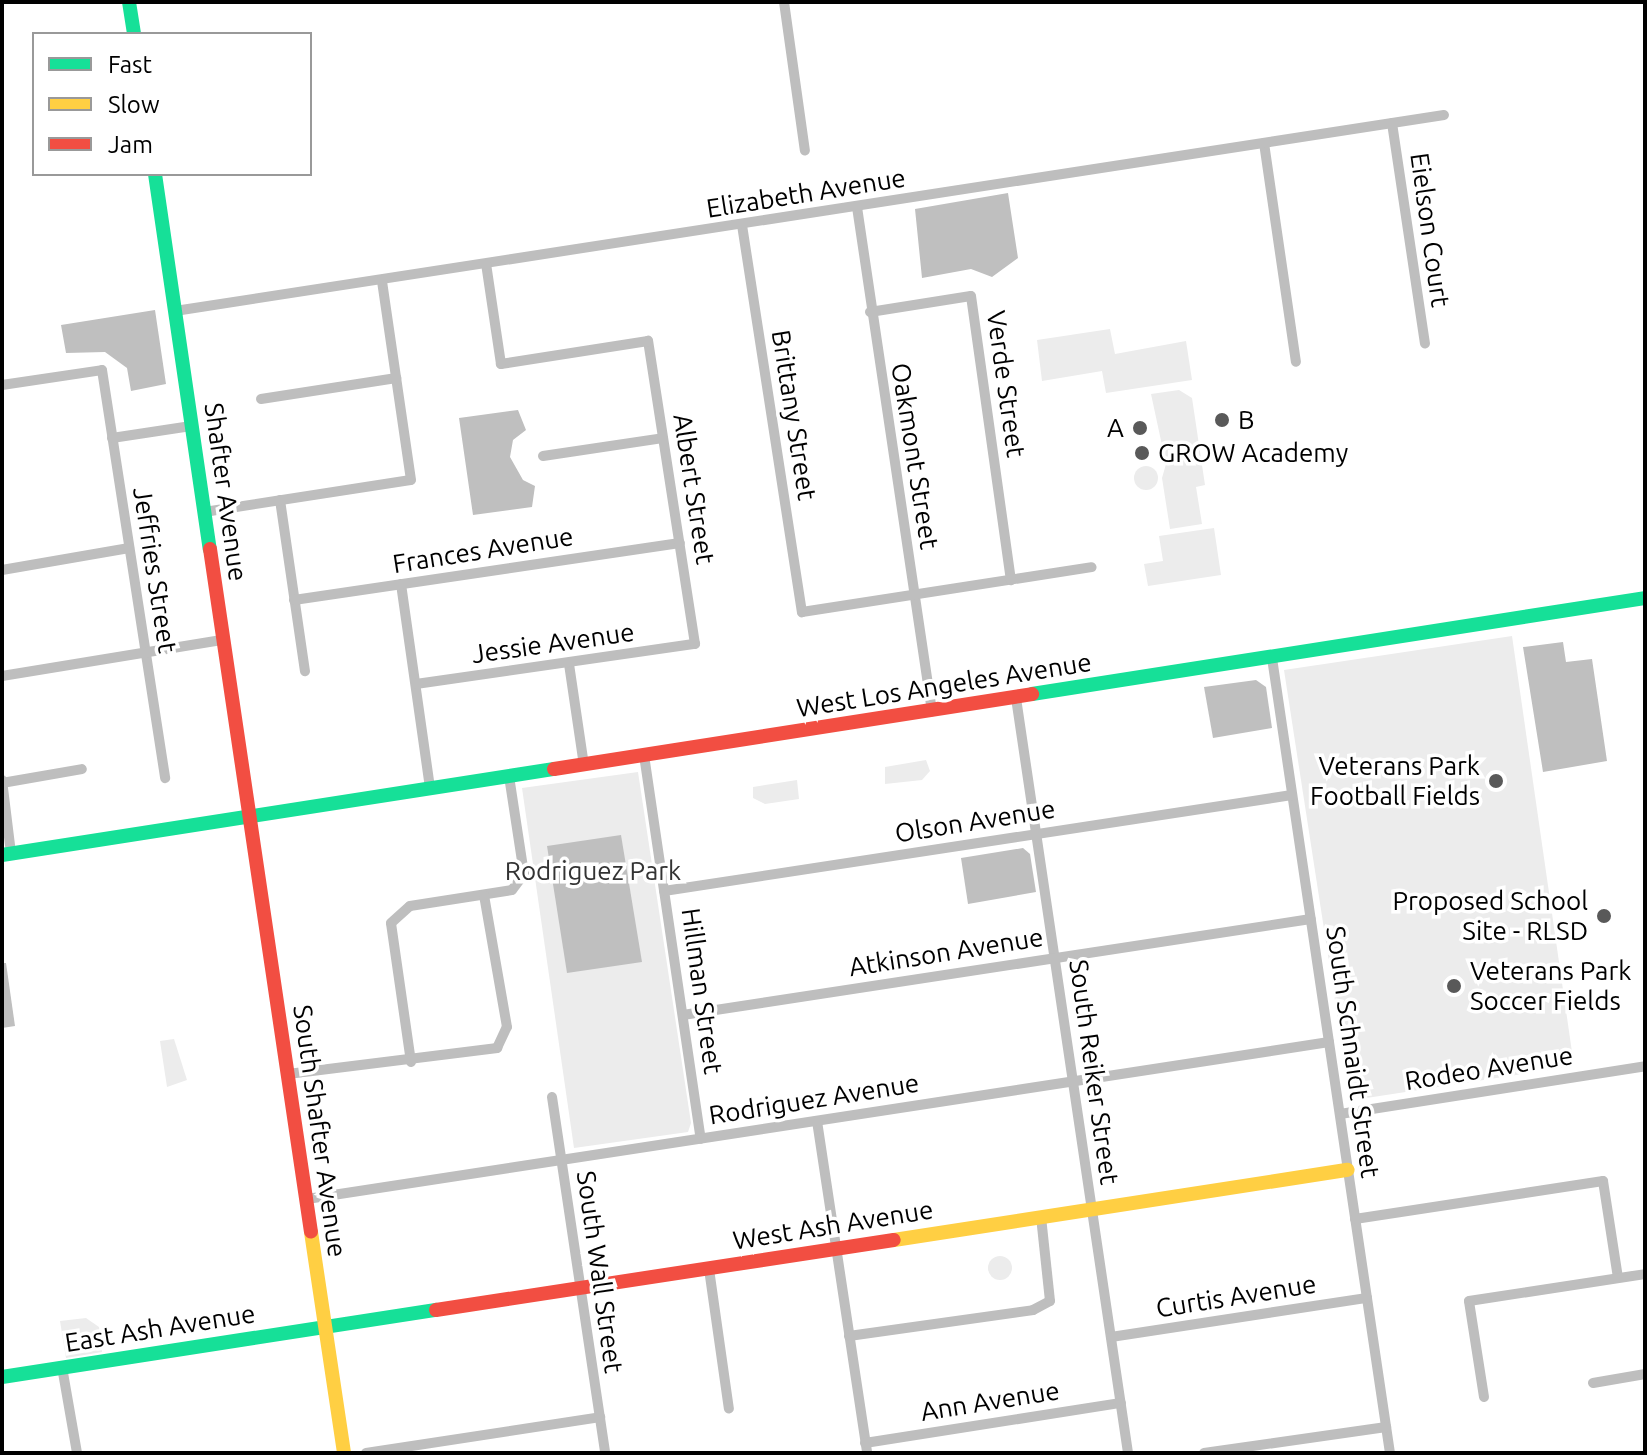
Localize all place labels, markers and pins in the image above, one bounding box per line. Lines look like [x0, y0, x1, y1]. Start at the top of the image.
place label: B [1238, 404, 1255, 436]
marker: B [1213, 411, 1231, 429]
place label: A [1107, 412, 1124, 444]
marker: A [1131, 419, 1149, 437]
place label: GROW Academy [1158, 437, 1348, 469]
marker: GROW Academy [1133, 444, 1151, 462]
place label: Veterans Park Football Fields [1310, 750, 1480, 812]
marker: Veterans Park Football Fields [1487, 772, 1505, 790]
place label: Proposed School Site - RLSD [1392, 885, 1588, 946]
marker: Proposed School Site - RLSD [1595, 907, 1613, 925]
place label: Veterans Park Soccer Fields [1470, 955, 1631, 1016]
marker: Veterans Park Soccer Fields [1445, 977, 1463, 995]

